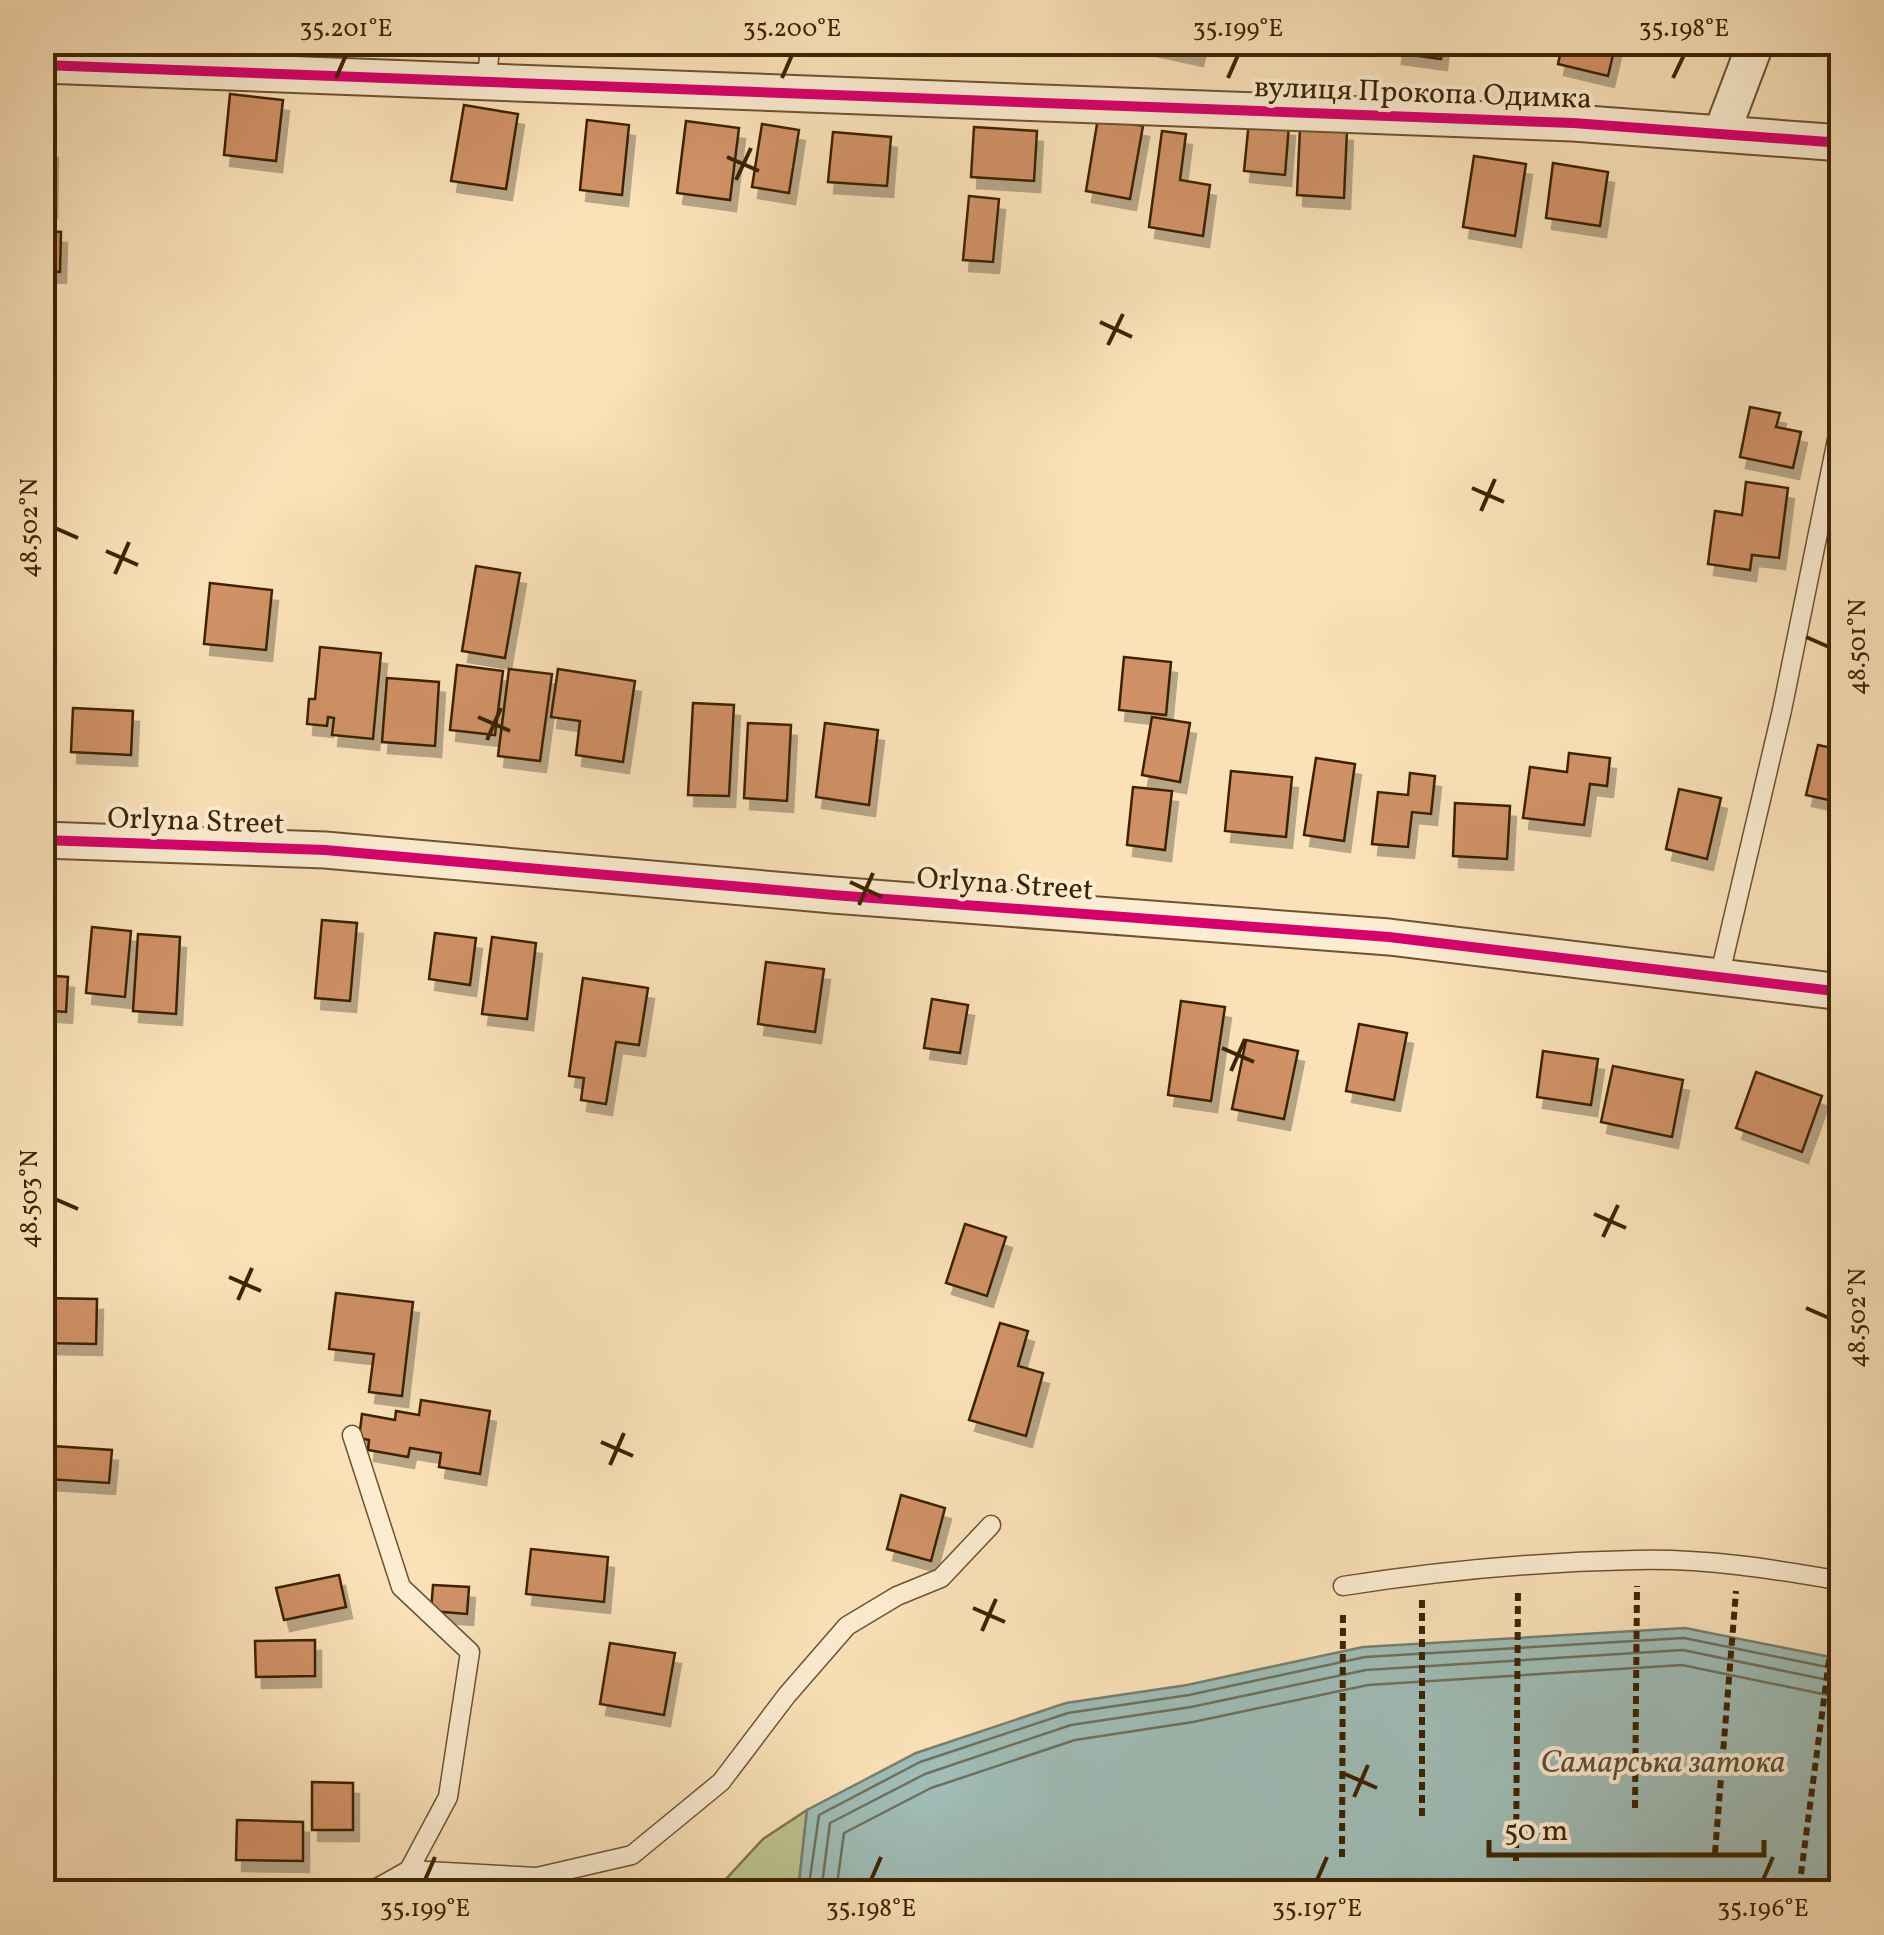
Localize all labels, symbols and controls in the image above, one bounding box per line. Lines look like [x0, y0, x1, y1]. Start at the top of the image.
text: 35.201°E [299, 12, 393, 47]
text: 35.200°E [743, 12, 841, 47]
text: 35.199°E [1193, 12, 1283, 47]
text: 35.198°E [1639, 12, 1729, 47]
street label: вулиця Прокопа Одимка [1253, 67, 1593, 121]
text: 48.502°N [13, 478, 48, 578]
text: 48.501°N [1841, 599, 1876, 695]
street label: Orlyna Street [107, 798, 285, 846]
street label: Orlyna Street [915, 858, 1095, 912]
text: 48.503°N [13, 1149, 48, 1249]
text: 48.502°N [1841, 1268, 1876, 1368]
water label: Самарська затока [1540, 1742, 1786, 1786]
scale bar [1489, 1795, 1764, 1857]
text: 50 m [1504, 1811, 1568, 1853]
text: 35.199°E [380, 1892, 470, 1927]
text: 35.198°E [826, 1892, 916, 1927]
text: 35.197°E [1272, 1892, 1362, 1927]
text: 35.196°E [1717, 1892, 1809, 1927]

